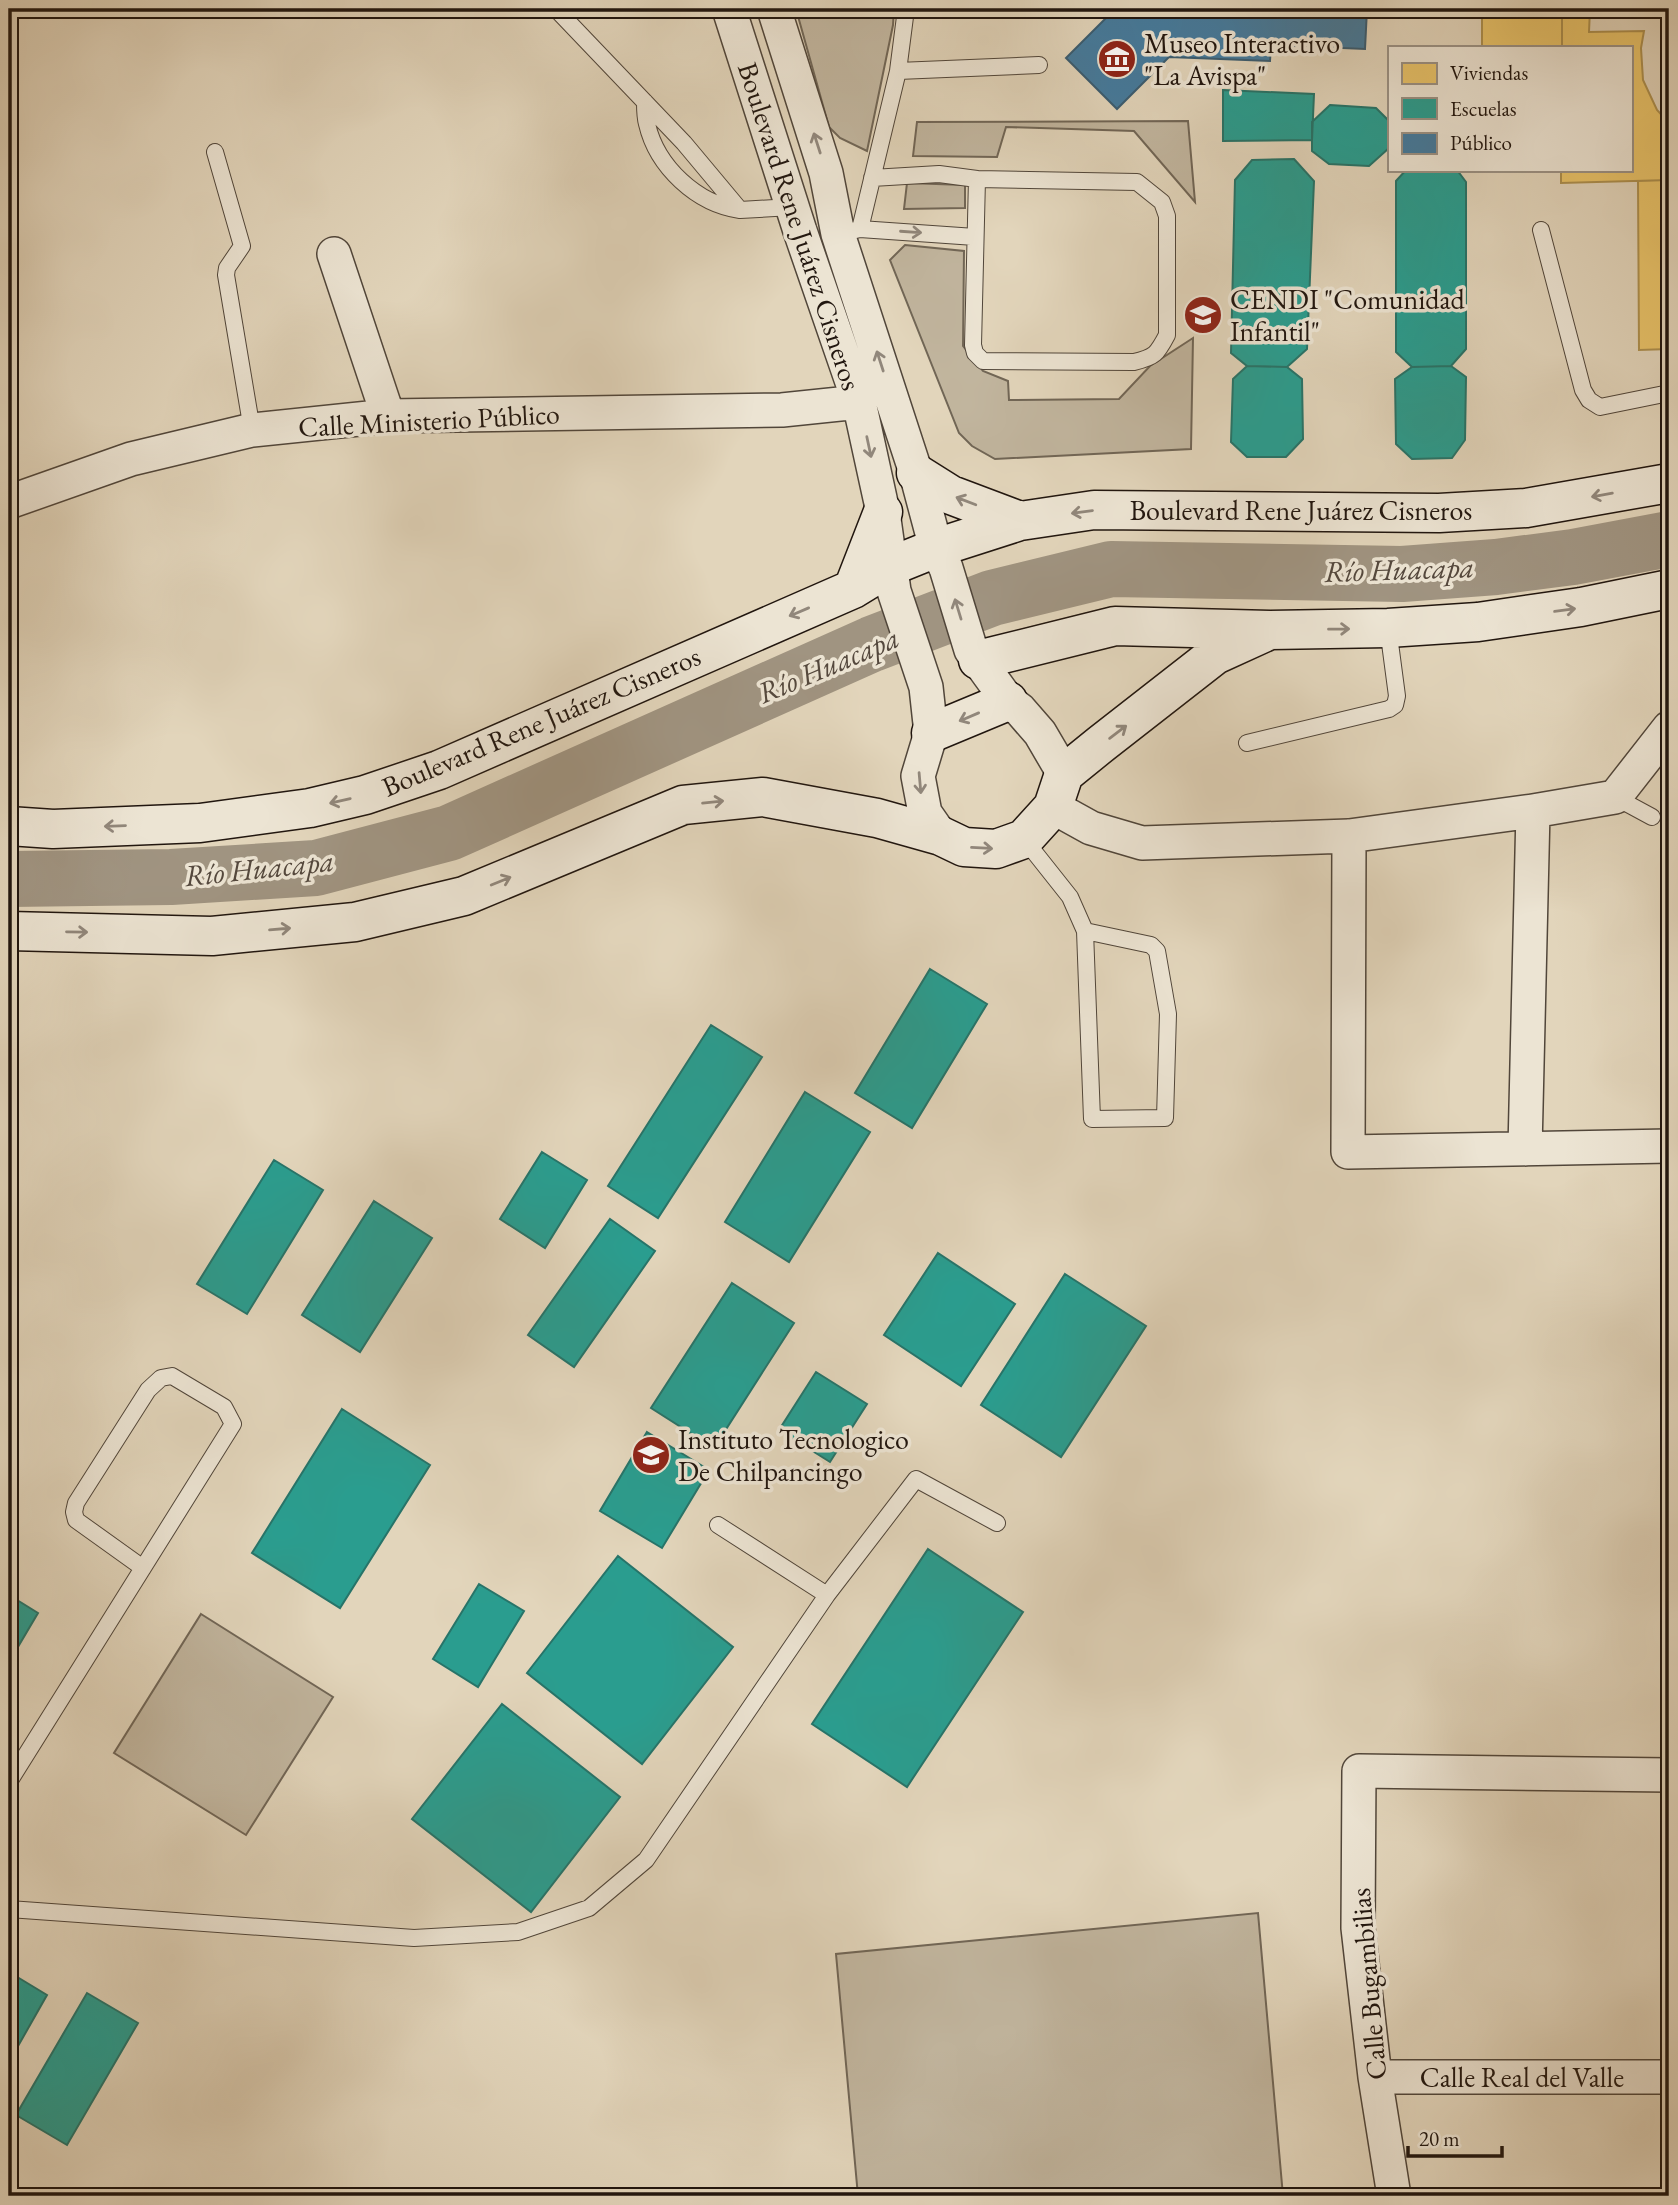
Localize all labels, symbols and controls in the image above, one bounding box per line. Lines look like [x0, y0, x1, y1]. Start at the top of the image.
place label: Museo Interactivo "La Avispa" [1144, 25, 1340, 93]
museum icon: Museo Interactivo "La Avispa" [1096, 38, 1138, 80]
legend [1388, 46, 1632, 172]
street label: Boulevard Rene Juárez Cisneros [730, 58, 870, 394]
text: Viviendas [1450, 59, 1528, 86]
text: Escuelas [1450, 95, 1517, 122]
text: Público [1450, 129, 1512, 156]
one-way arrow [810, 132, 823, 154]
one-way arrow [900, 226, 922, 239]
place label: CENDI "Comunidad Infantil" [1230, 281, 1466, 349]
school or university icon: CENDI "Comunidad Infantil" [1182, 294, 1224, 336]
one-way arrow [873, 351, 885, 373]
street label: Calle Ministerio Público [297, 395, 561, 445]
one-way arrow [862, 435, 876, 458]
one-way arrow [1591, 489, 1614, 502]
street label: Boulevard Rene Juárez Cisneros [1130, 492, 1472, 528]
one-way arrow [956, 494, 978, 506]
one-way arrow [1071, 506, 1094, 519]
water label: Río Huacapa [1323, 547, 1475, 591]
one-way arrow [951, 599, 964, 621]
one-way arrow [1553, 603, 1576, 616]
one-way arrow [789, 606, 810, 619]
water label: Río Huacapa [751, 618, 905, 712]
one-way arrow [1327, 622, 1350, 636]
street label: Boulevard Rene Juárez Cisneros [376, 637, 706, 805]
one-way arrow [959, 711, 981, 724]
one-way arrow [1108, 725, 1127, 739]
one-way arrow [914, 771, 927, 794]
one-way arrow [329, 795, 352, 808]
one-way arrow [701, 796, 724, 809]
one-way arrow [103, 820, 126, 833]
water label: Río Huacapa [182, 841, 336, 895]
one-way arrow [971, 842, 994, 855]
one-way arrow [489, 874, 511, 887]
one-way arrow [268, 923, 290, 936]
one-way arrow [65, 925, 88, 939]
place label: Instituto Tecnologico De Chilpancingo [678, 1421, 909, 1489]
school or university icon: Instituto Tecnologico De Chilpancingo [630, 1434, 672, 1476]
street label: Calle Bugambilias [1342, 1887, 1394, 2081]
street label: Calle Real del Valle [1420, 2059, 1624, 2095]
scale bar [1408, 2114, 1503, 2158]
text: 20 m [1419, 2125, 1460, 2152]

